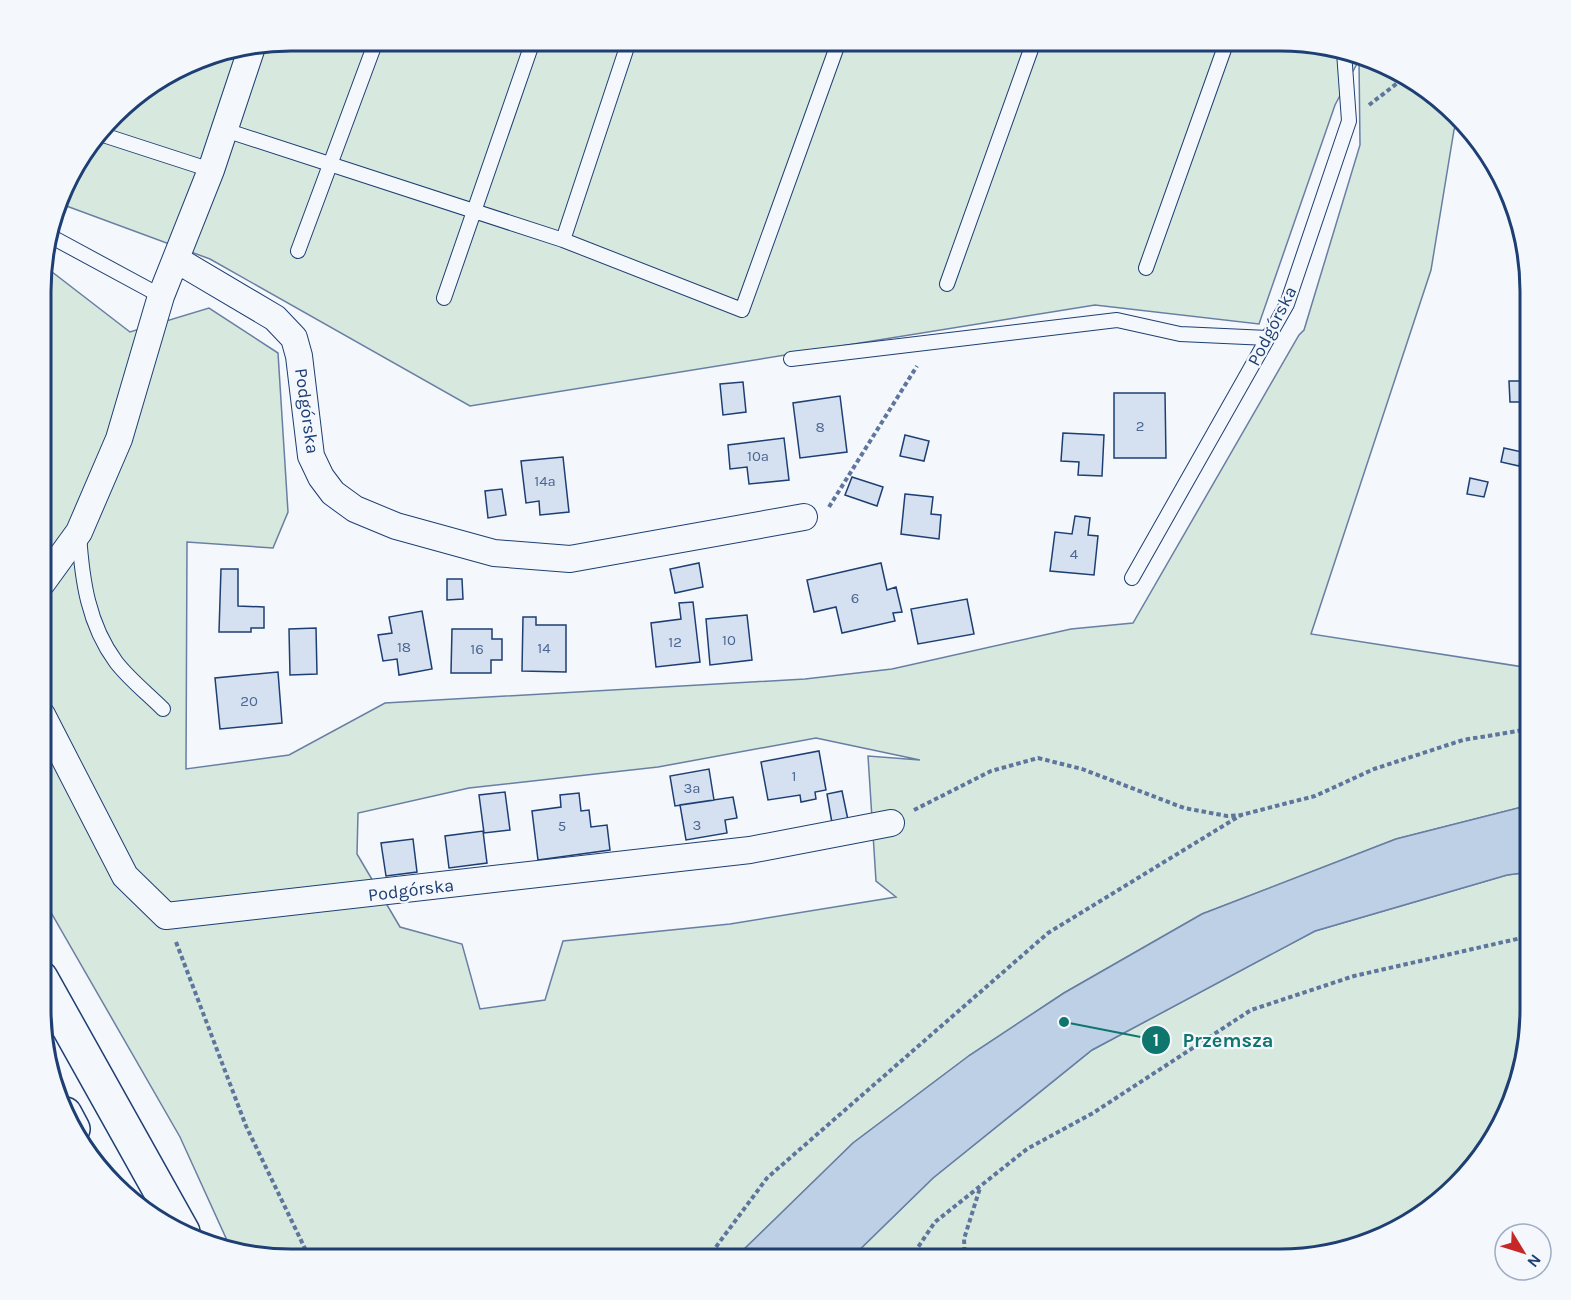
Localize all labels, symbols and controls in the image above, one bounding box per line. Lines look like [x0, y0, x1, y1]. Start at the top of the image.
street label: Podgórska [1243, 282, 1301, 370]
street label: Podgórska [290, 367, 324, 455]
house number: 2 [1136, 417, 1144, 435]
house number: 8 [815, 418, 825, 436]
house number: 10a [747, 447, 769, 465]
house number: 14a [534, 472, 556, 490]
house number: 4 [1070, 545, 1079, 563]
house number: 6 [851, 589, 859, 607]
house number: 10 [722, 631, 736, 649]
house number: 12 [668, 633, 682, 651]
house number: 18 [397, 638, 411, 656]
house number: 14 [537, 639, 551, 657]
house number: 16 [470, 640, 484, 658]
house number: 20 [240, 692, 258, 710]
house number: 1 [792, 767, 796, 785]
house number: 3a [683, 779, 701, 797]
house number: 3 [693, 816, 701, 834]
house number: 5 [558, 817, 566, 835]
street label: Podgórska [367, 874, 455, 906]
callout: Przemsza [1141, 1021, 1286, 1059]
text: 1 [1153, 1029, 1159, 1051]
text: Przemsza [1182, 1029, 1274, 1052]
north arrow [1493, 1222, 1553, 1282]
text: N [1523, 1251, 1545, 1271]

